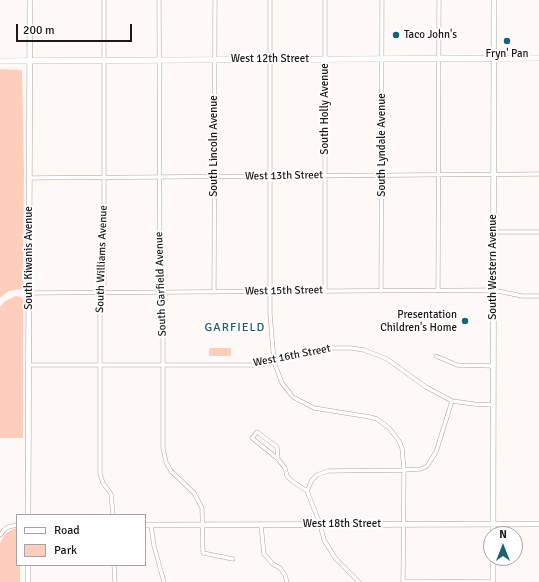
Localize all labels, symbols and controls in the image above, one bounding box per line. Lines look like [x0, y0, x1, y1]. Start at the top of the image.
scale bar [18, 16, 134, 42]
text: 200 m [23, 23, 55, 38]
place label: Taco John's [404, 28, 457, 42]
marker: Taco John's [391, 30, 401, 40]
marker: Fryn' Pan [502, 36, 512, 46]
place label: Fryn' Pan [485, 47, 529, 61]
street label: West 12th Street [231, 52, 309, 66]
street label: South Holly Avenue [318, 63, 332, 155]
street label: South Lyndale Avenue [375, 93, 389, 197]
street label: South Lincoln Avenue [207, 95, 221, 197]
street label: West 13th Street [245, 169, 323, 183]
street label: South Williams Avenue [94, 205, 110, 313]
street label: South Kiwanis Avenue [22, 206, 36, 310]
street label: South Western Avenue [486, 214, 500, 320]
street label: South Garfield Avenue [153, 231, 169, 337]
street label: West 15th Street [245, 284, 323, 298]
place label: Presentation Children's Home [380, 308, 457, 334]
marker: Presentation Children's Home [460, 316, 470, 326]
district label: GARFIELD [205, 321, 265, 335]
street label: West 16th Street [252, 342, 332, 370]
legend [16, 514, 146, 566]
street label: West 18th Street [303, 517, 381, 531]
text: Road [54, 523, 80, 538]
north arrow [483, 526, 523, 566]
text: N [499, 528, 507, 541]
text: Park [54, 543, 77, 558]

